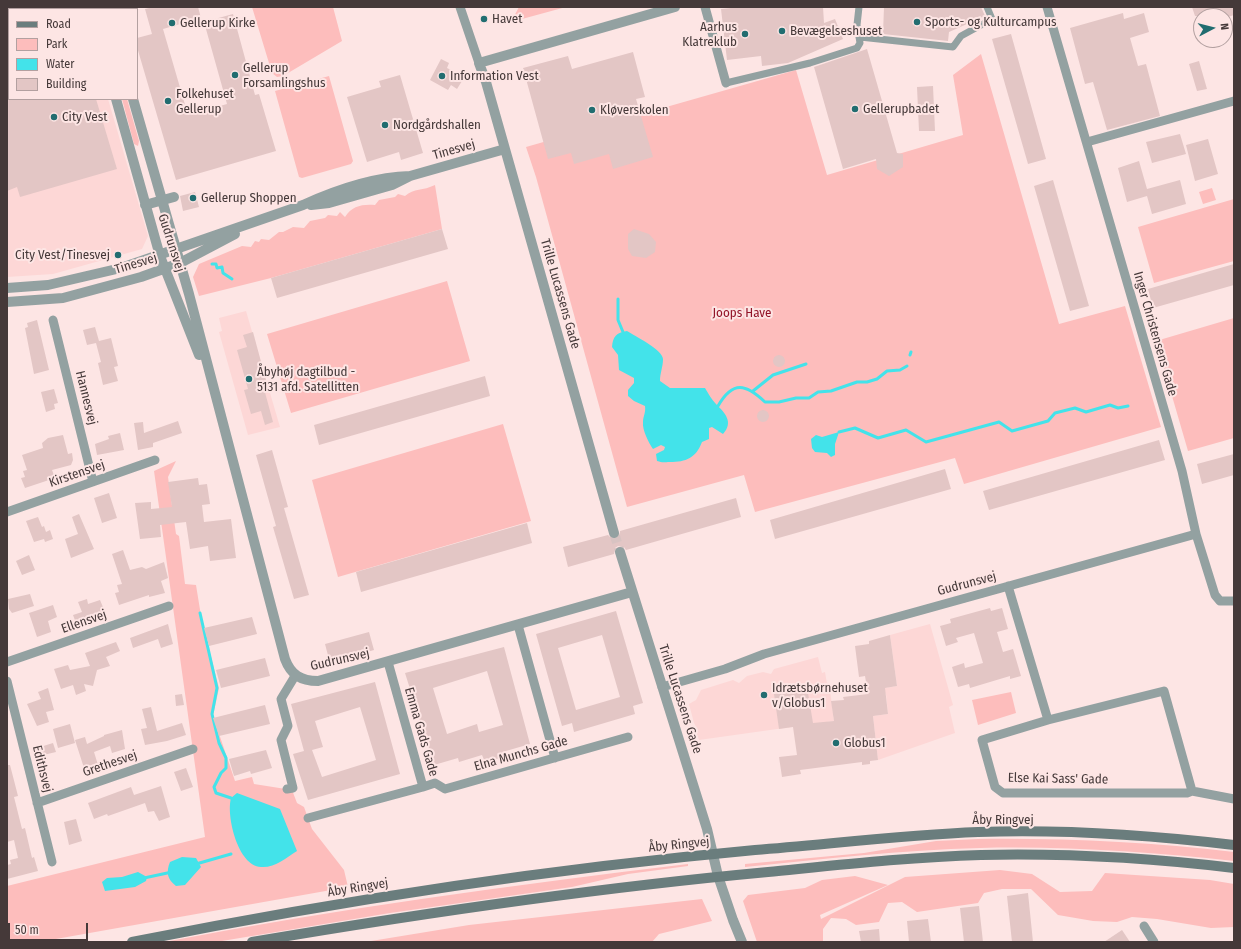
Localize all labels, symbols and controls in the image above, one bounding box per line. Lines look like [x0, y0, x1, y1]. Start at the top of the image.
legend [8, 8, 138, 100]
north arrow [1193, 8, 1233, 48]
place label: Havet [492, 11, 522, 27]
marker: Havet [479, 14, 489, 24]
place label: Sports- og Kulturcampus [925, 14, 1057, 30]
place label: Gellerup Kirke [180, 15, 255, 31]
text: Road [46, 17, 71, 31]
marker: Sports- og Kulturcampus [912, 17, 922, 27]
marker: Gellerup Kirke [167, 18, 177, 28]
place label: Aarhus Klatreklub [682, 19, 737, 50]
place label: Bevægelseshuset [790, 23, 882, 39]
text: N [1218, 23, 1231, 31]
marker: Bevægelseshuset [777, 26, 787, 36]
marker: Aarhus Klatreklub [740, 29, 750, 39]
text: Park [46, 37, 67, 51]
text: Water [46, 57, 74, 71]
place label: Gellerup Forsamlingshus [243, 60, 326, 91]
place label: Information Vest [450, 68, 539, 84]
marker: Gellerup Forsamlingshus [230, 70, 240, 80]
marker: Information Vest [437, 71, 447, 81]
text: Building [46, 77, 86, 91]
place label: Folkehuset Gellerup [176, 86, 234, 117]
marker: Folkehuset Gellerup [163, 96, 173, 106]
place label: Gellerupbadet [863, 101, 939, 117]
place label: Kløverskolen [600, 102, 669, 118]
marker: Gellerupbadet [850, 104, 860, 114]
marker: Kløverskolen [587, 105, 597, 115]
place label: City Vest [62, 109, 107, 125]
marker: City Vest [49, 112, 59, 122]
place label: Nordgårdshallen [393, 117, 481, 133]
marker: Nordgårdshallen [380, 120, 390, 130]
street label: Tinesvej [431, 137, 477, 163]
place label: Gellerup Shoppen [201, 190, 297, 206]
marker: Gellerup Shoppen [188, 193, 198, 203]
street label: Gudrunsvej [154, 212, 188, 274]
street label: Trille Lucassens Gade [537, 237, 583, 351]
place label: City Vest/Tinesvej [15, 247, 110, 263]
street label: Tinesvej [113, 250, 159, 278]
marker: City Vest/Tinesvej [113, 250, 123, 260]
street label: Inger Christensens Gade [1130, 270, 1180, 398]
park label: Joops Have [713, 305, 771, 321]
place label: Åbyhøj dagtilbud - 5131 afd. Satellitten [257, 364, 359, 395]
street label: Hannesvej [72, 369, 100, 427]
marker: Åbyhøj dagtilbud - 5131 afd. Satellitten [244, 374, 254, 384]
street label: Kirstensvej [47, 457, 107, 491]
street label: Gudrunsvej [936, 569, 998, 599]
street label: Ellensvej [59, 607, 109, 637]
street label: Trille Lucassens Gade [655, 642, 705, 756]
street label: Gudrunsvej [309, 646, 371, 674]
place label: Idrætsbørnehuset v/Globus1 [772, 680, 868, 711]
street label: Emma Gads Gade [401, 686, 441, 778]
marker: Idrætsbørnehuset v/Globus1 [759, 690, 769, 700]
street label: Elna Munchs Gade [472, 733, 570, 775]
place label: Globus1 [844, 735, 886, 751]
marker: Globus1 [831, 738, 841, 748]
street label: Edithsvej [29, 744, 55, 794]
street label: Grethesvej [81, 747, 139, 781]
street label: Else Kai Sass' Gade [1008, 770, 1108, 788]
street label: Åby Ringvej [972, 812, 1034, 828]
street label: Åby Ringvej [648, 834, 710, 856]
street label: Åby Ringvej [327, 876, 389, 900]
scale bar [10, 915, 90, 941]
text: 50 m [15, 923, 39, 937]

